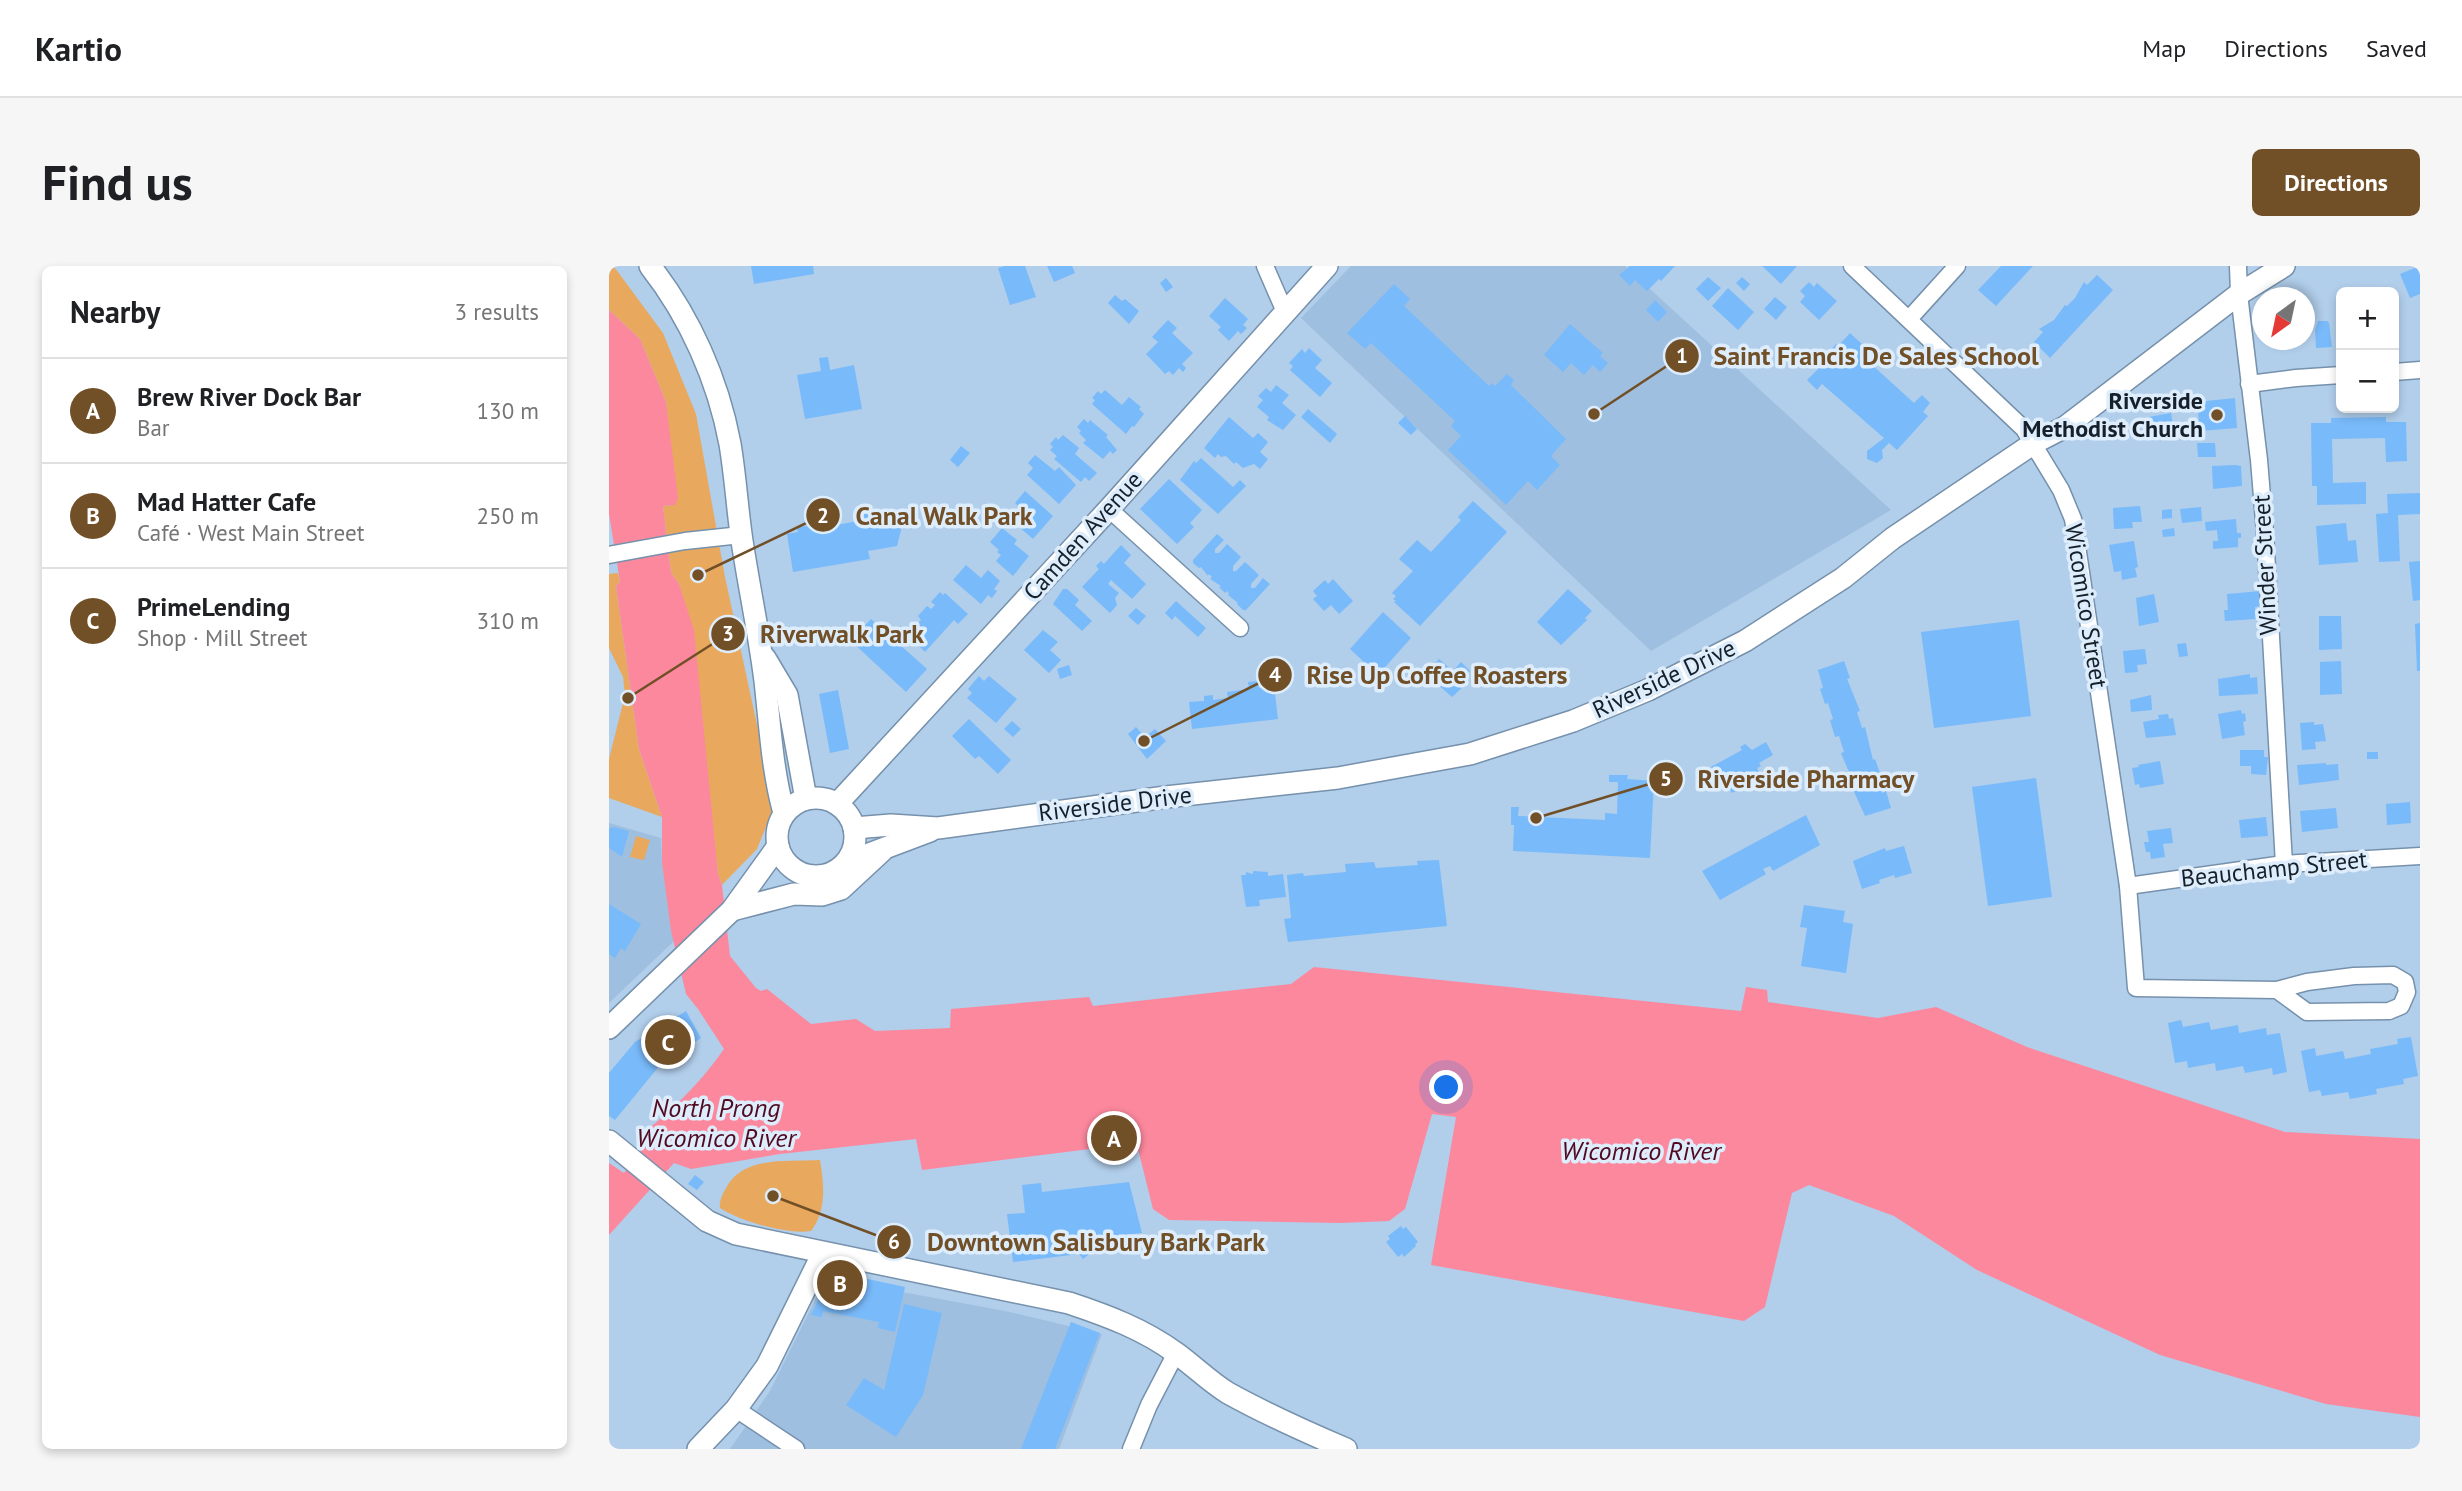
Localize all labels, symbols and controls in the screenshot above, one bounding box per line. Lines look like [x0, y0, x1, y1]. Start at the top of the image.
text: Kartio [35, 27, 122, 70]
text: Map [2142, 33, 2186, 64]
text: Directions [2224, 33, 2328, 64]
text: Saved [2366, 33, 2427, 64]
button: Directions [2252, 149, 2420, 216]
text: Find us [42, 150, 193, 214]
north arrow [2252, 287, 2315, 350]
map controls [2336, 287, 2399, 413]
button: + [2336, 287, 2399, 350]
text: Nearby [70, 292, 160, 331]
text: 3 results [455, 297, 539, 326]
callout: Saint Francis De Sales School [1665, 332, 2053, 379]
text: Saint Francis De Sales School [1713, 339, 2039, 372]
text: 1 [1676, 342, 1688, 369]
button: − [2336, 350, 2399, 413]
text: Brew River Dock Bar [137, 380, 361, 413]
place label: Riverside Methodist Church [2022, 385, 2203, 444]
text: A [86, 396, 100, 425]
text: 130 m [477, 396, 539, 425]
marker: Riverside Methodist Church [2209, 407, 2225, 423]
text: Bar [137, 413, 170, 442]
street label: Camden Avenue [1016, 465, 1149, 607]
text: Mad Hatter Cafe [137, 485, 316, 518]
callout: Canal Walk Park [806, 492, 1047, 539]
street label: Winder Street [2245, 494, 2284, 636]
text: Canal Walk Park [856, 499, 1033, 532]
text: B [86, 501, 100, 530]
text: 250 m [477, 501, 539, 530]
text: 2 [817, 502, 829, 529]
text: Café · West Main Street [137, 518, 365, 547]
street label: Wicomico Street [2058, 521, 2115, 690]
text: PrimeLending [137, 590, 290, 623]
text: C [87, 606, 99, 635]
text: 310 m [477, 606, 539, 635]
callout: Riverwalk Park [711, 610, 939, 657]
text: Riverwalk Park [760, 617, 924, 650]
text: 3 [722, 620, 734, 647]
text: Shop · Mill Street [137, 623, 308, 652]
street label: Riverside Drive [1587, 632, 1740, 725]
callout: Rise Up Coffee Roasters [1257, 651, 1582, 698]
text: Rise Up Coffee Roasters [1306, 658, 1568, 691]
text: 4 [1269, 661, 1281, 688]
callout: Riverside Pharmacy [1648, 755, 1928, 802]
text: Riverside Pharmacy [1697, 762, 1915, 795]
text: 5 [1660, 765, 1672, 792]
street label: Riverside Drive [1037, 779, 1193, 828]
street label: Beauchamp Street [2179, 843, 2369, 894]
pin: C [645, 1016, 691, 1068]
your location [1429, 1070, 1463, 1104]
water label: North Prong Wicomico River [636, 1091, 797, 1154]
pin: A [1091, 1112, 1137, 1164]
water label: Wicomico River [1561, 1134, 1722, 1167]
callout: Downtown Salisbury Bark Park [877, 1218, 1280, 1265]
text: Downtown Salisbury Bark Park [927, 1225, 1265, 1258]
text: 6 [888, 1228, 900, 1255]
pin: B [817, 1257, 863, 1309]

